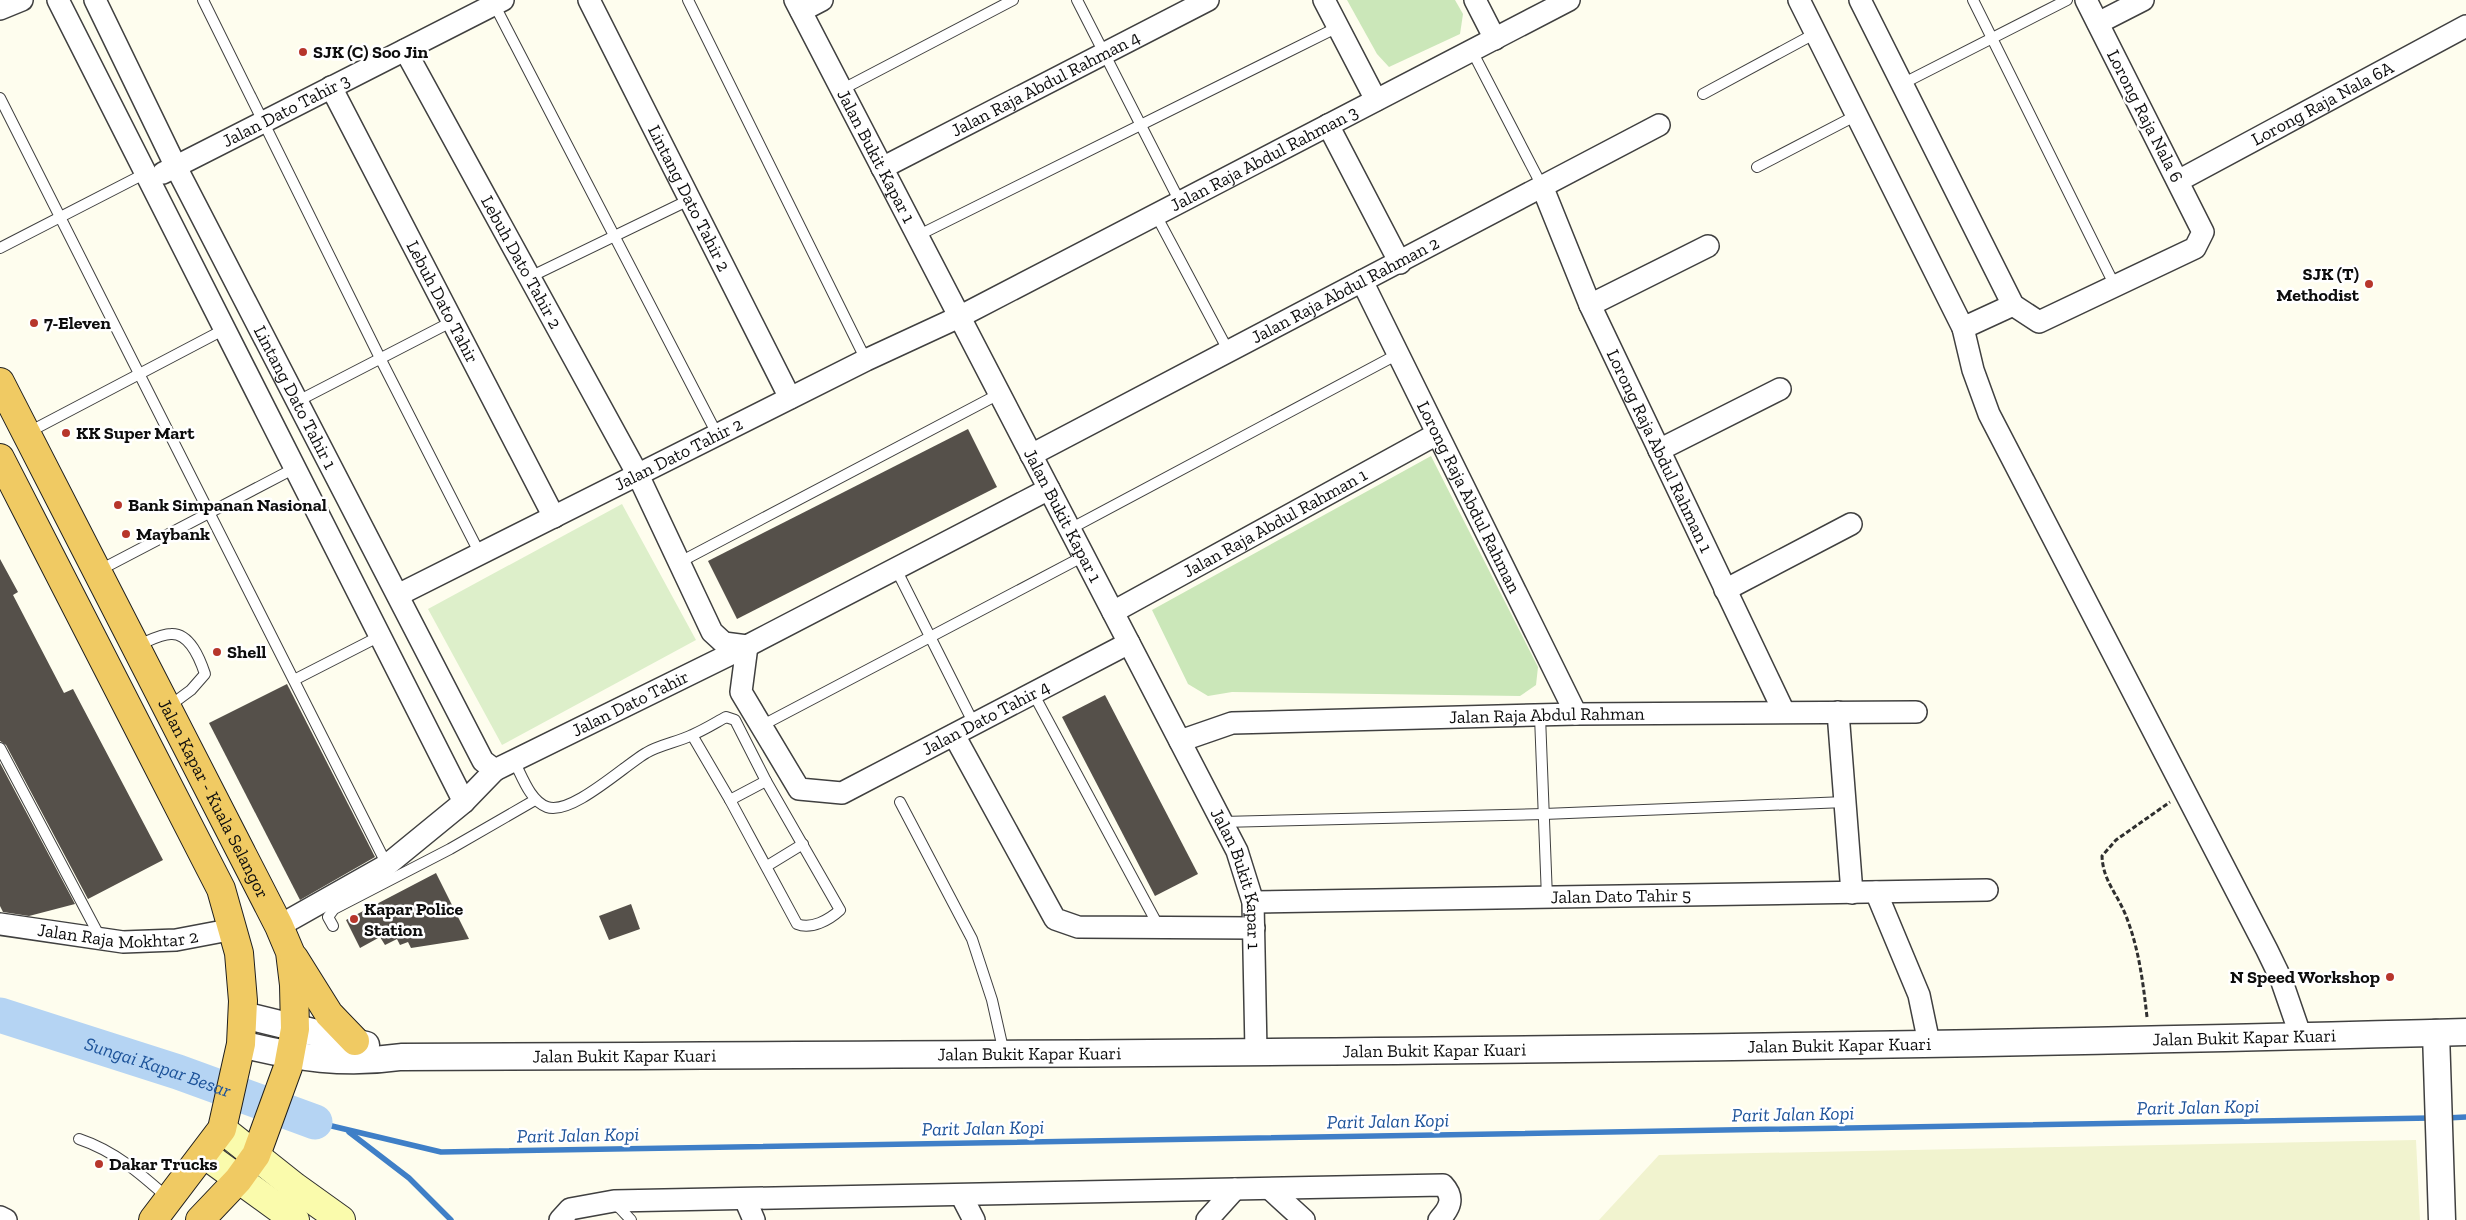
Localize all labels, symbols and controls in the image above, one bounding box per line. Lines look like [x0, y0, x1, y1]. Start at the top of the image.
street label: Jalan Raja Abdul Rahman 4 [947, 26, 1144, 141]
place label: SJK (C) Soo Jin [313, 41, 429, 63]
marker: SJK (C) Soo Jin [297, 46, 309, 58]
street label: Lorong Raja Nala 6 [2102, 46, 2188, 186]
street label: Lorong Raja Nala 6A [2248, 56, 2397, 150]
street label: Jalan Dato Tahir 3 [219, 69, 354, 152]
street label: Jalan Bukit Kapar 1 [832, 86, 920, 227]
street label: Jalan Raja Abdul Rahman 3 [1167, 101, 1362, 216]
street label: Lintang Dato Tahir 2 [643, 121, 735, 275]
street label: Lebuh Dato Tahir 2 [476, 192, 567, 332]
street label: Jalan Raja Abdul Rahman 2 [1248, 232, 1443, 348]
street label: Lebuh Dato Tahir [402, 237, 483, 367]
place label: SJK (T) Methodist [2276, 263, 2360, 306]
marker: SJK (T) Methodist [2363, 278, 2375, 290]
place label: 7-Eleven [44, 312, 111, 334]
marker: 7-Eleven [28, 317, 40, 329]
street label: Lintang Dato Tahir 1 [249, 322, 341, 473]
street label: Lorong Raja Abdul Rahman 1 [1602, 346, 1717, 556]
street label: Lorong Raja Abdul Rahman [1412, 397, 1526, 597]
street label: Jalan Dato Tahir 2 [611, 413, 746, 495]
place label: KK Super Mart [76, 422, 195, 444]
marker: KK Super Mart [60, 427, 72, 439]
street label: Jalan Bukit Kapar 1 [1019, 445, 1107, 586]
street label: Jalan Raja Abdul Rahman 1 [1179, 463, 1371, 582]
place label: Bank Simpanan Nasional [128, 494, 327, 516]
marker: Bank Simpanan Nasional [112, 499, 124, 511]
place label: Maybank [136, 523, 210, 545]
marker: Maybank [120, 528, 132, 540]
place label: Shell [227, 641, 266, 663]
marker: Shell [211, 646, 223, 658]
street label: Jalan Dato Tahir [568, 665, 692, 741]
street label: Jalan Dato Tahir 4 [918, 675, 1054, 760]
street label: Jalan Kapar - Kuala Selangor [153, 695, 274, 902]
street label: Jalan Raja Abdul Rahman [1449, 703, 1645, 728]
street label: Jalan Bukit Kapar 1 [1206, 804, 1265, 950]
street label: Jalan Dato Tahir 5 [1551, 884, 1691, 908]
place label: Kapar Police Station [364, 898, 463, 941]
marker: Kapar Police Station [348, 913, 360, 925]
street label: Jalan Raja Mokhtar 2 [36, 919, 200, 953]
place label: N Speed Workshop [2230, 966, 2380, 988]
marker: N Speed Workshop [2384, 971, 2396, 983]
street label: Jalan Bukit Kapar Kuari [2152, 1024, 2336, 1051]
water label: Sungai Kapar Besar [82, 1031, 235, 1102]
street label: Jalan Bukit Kapar Kuari [1747, 1033, 1931, 1058]
street label: Jalan Bukit Kapar Kuari [1342, 1039, 1526, 1062]
street label: Jalan Bukit Kapar Kuari [937, 1042, 1121, 1065]
street label: Jalan Bukit Kapar Kuari [533, 1045, 716, 1067]
water label: Parit Jalan Kopi [2137, 1094, 2260, 1120]
water label: Parit Jalan Kopi [1732, 1101, 1855, 1127]
water label: Parit Jalan Kopi [1327, 1108, 1450, 1134]
water label: Parit Jalan Kopi [922, 1115, 1045, 1141]
water label: Parit Jalan Kopi [517, 1122, 640, 1148]
place label: Dakar Trucks [109, 1153, 218, 1175]
marker: Dakar Trucks [93, 1158, 105, 1170]

